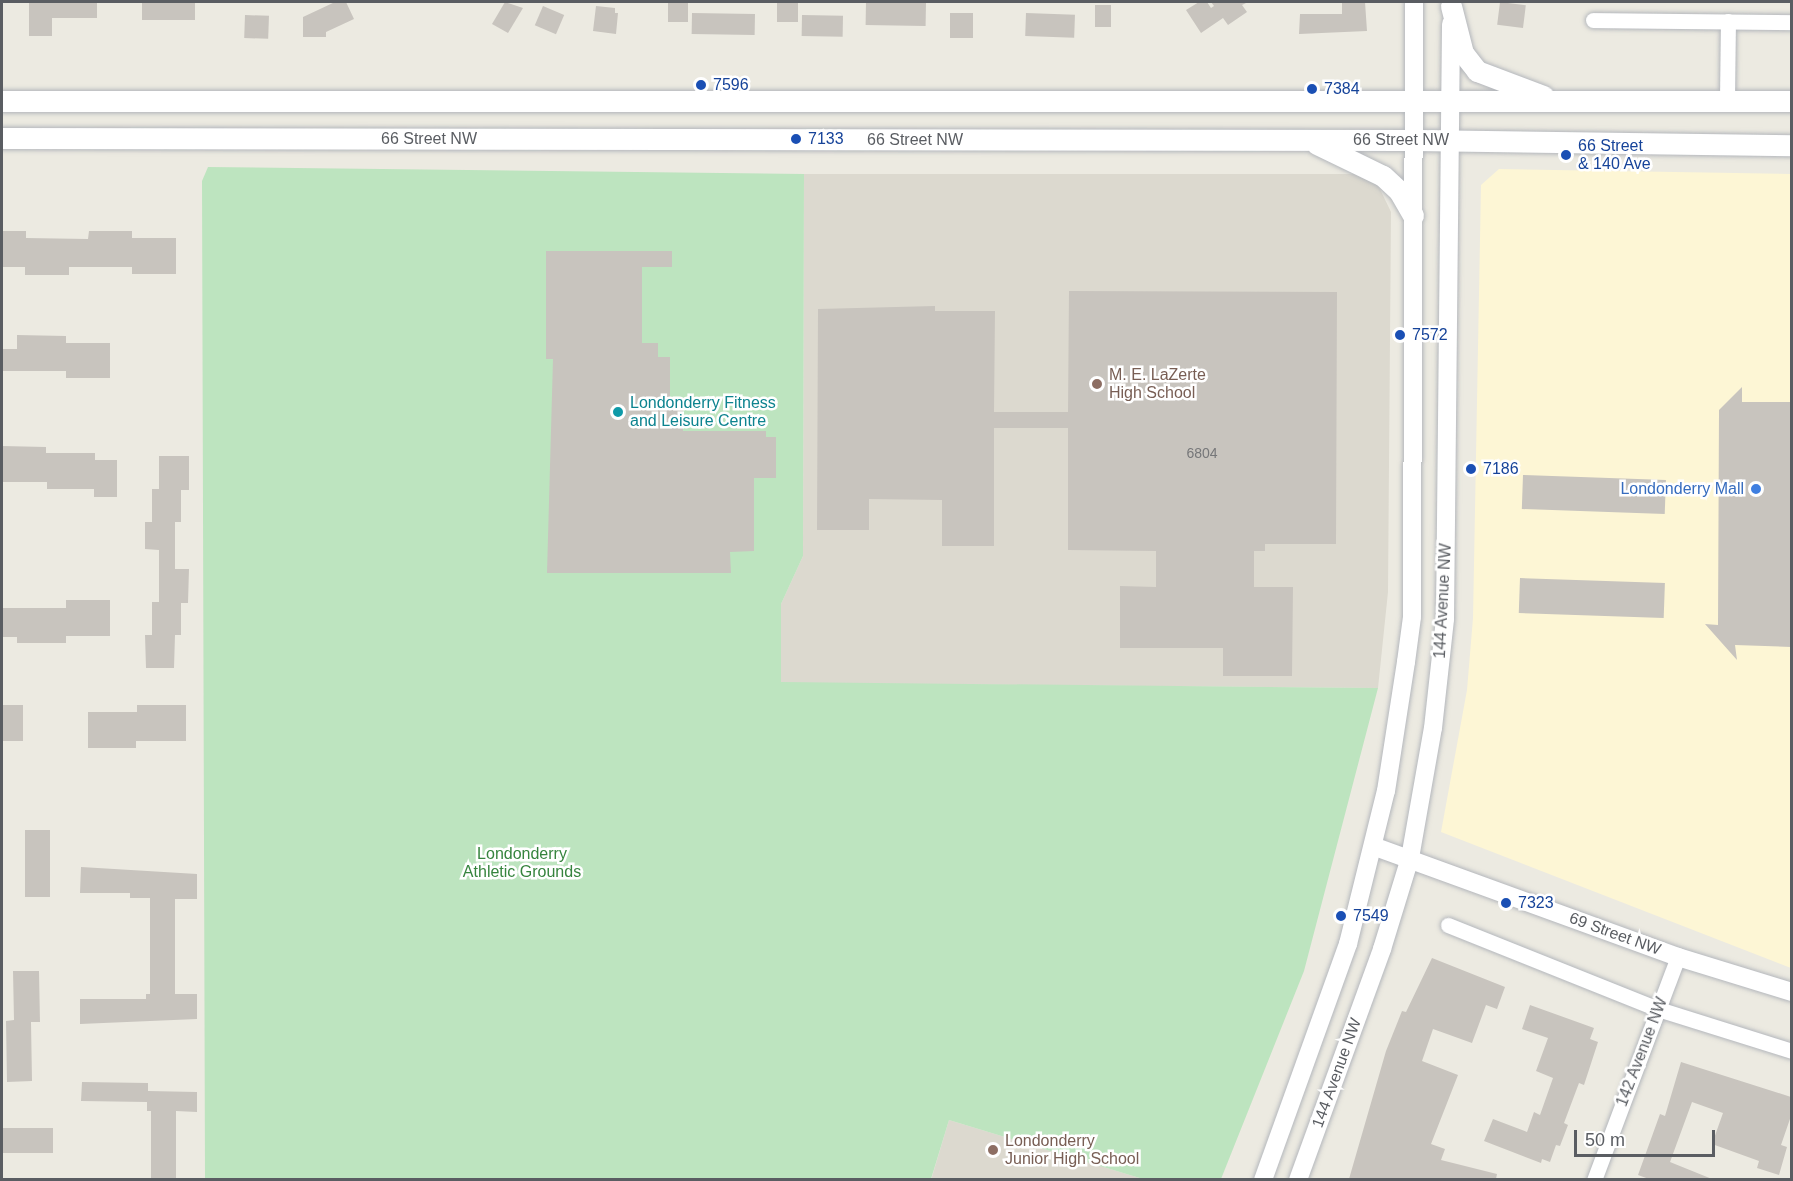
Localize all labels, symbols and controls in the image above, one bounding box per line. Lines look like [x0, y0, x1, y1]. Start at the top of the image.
place label: 7596 [713, 75, 749, 95]
marker: 7596 [694, 78, 708, 92]
place label: 7384 [1324, 79, 1360, 99]
marker: 7384 [1305, 82, 1319, 96]
street label: 66 Street NW [381, 129, 477, 149]
place label: 7133 [808, 129, 844, 149]
street label: 66 Street NW [867, 130, 963, 150]
street label: 66 Street NW [1353, 130, 1449, 150]
marker: 7133 [789, 132, 803, 146]
place label: 66 Street & 140 Ave [1578, 136, 1652, 174]
marker: 66 Street & 140 Ave [1559, 148, 1573, 162]
place label: 7572 [1412, 325, 1448, 345]
marker: 7572 [1393, 328, 1407, 342]
place label: M. E. LaZerte High School [1109, 365, 1206, 403]
marker: M. E. LaZerte High School [1090, 377, 1104, 391]
place label: Londonderry Fitness and Leisure Centre [630, 393, 776, 431]
marker: Londonderry Fitness and Leisure Centre [611, 405, 625, 419]
house number: 6804 [1186, 445, 1218, 461]
place label: 7186 [1483, 459, 1519, 479]
marker: 7186 [1464, 462, 1478, 476]
place label: Londonderry Mall [1620, 479, 1744, 499]
marker: Londonderry Mall [1749, 482, 1763, 496]
street label: 144 Avenue NW [1430, 542, 1456, 660]
park label: Londonderry Athletic Grounds [463, 844, 581, 882]
place label: 7323 [1518, 893, 1554, 913]
marker: 7323 [1499, 896, 1513, 910]
place label: 7549 [1353, 906, 1389, 926]
marker: 7549 [1334, 909, 1348, 923]
street label: 69 Street NW [1567, 909, 1663, 959]
street label: 142 Avenue NW [1612, 994, 1672, 1110]
street label: 144 Avenue NW [1308, 1015, 1366, 1131]
scale bar [1577, 1118, 1718, 1156]
text: 50 m [1585, 1130, 1625, 1150]
place label: Londonderry Junior High School [1005, 1131, 1139, 1169]
marker: Londonderry Junior High School [986, 1143, 1000, 1157]

